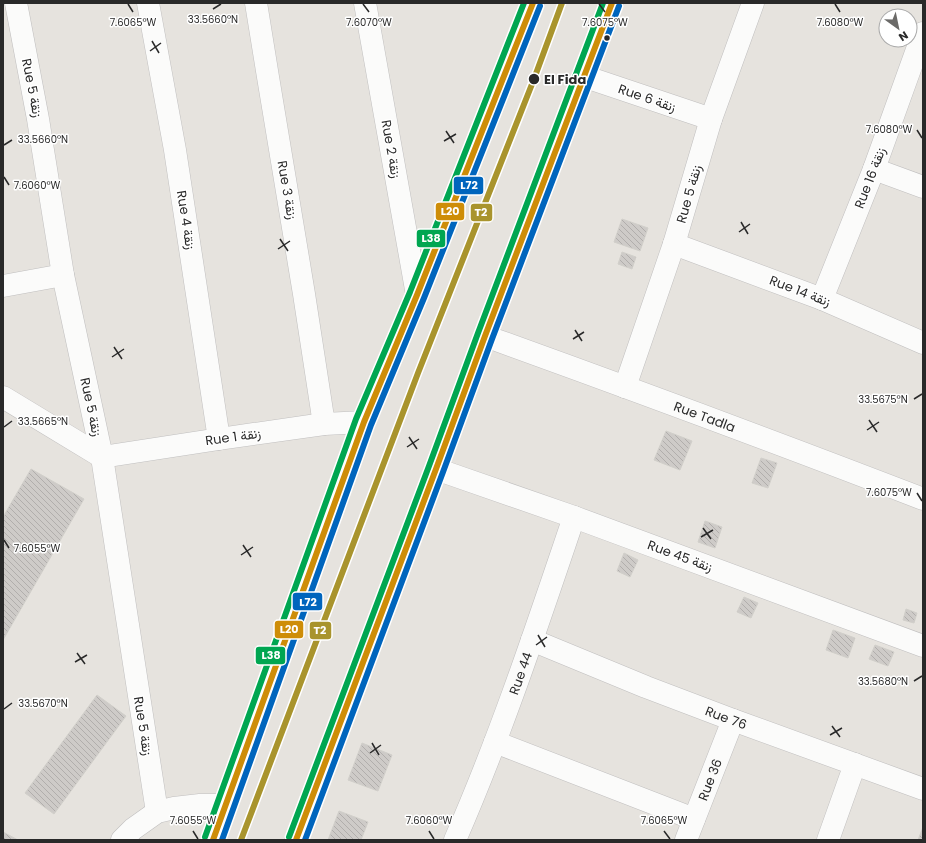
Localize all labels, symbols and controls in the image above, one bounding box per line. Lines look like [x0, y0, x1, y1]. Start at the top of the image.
north arrow [878, 8, 918, 48]
text: 33.5660°N [188, 12, 238, 27]
text: 7.6065°W [110, 15, 157, 30]
text: 7.6070°W [346, 15, 392, 30]
text: 7.6075°W [582, 15, 628, 30]
text: 7.6080°W [817, 15, 864, 30]
text: N [896, 27, 911, 45]
unlabelled marker [602, 33, 612, 43]
street label: Rue 5 زنقة [17, 57, 47, 119]
place label: El Fida [544, 70, 586, 89]
marker: El Fida [527, 72, 541, 86]
street label: Rue 6 زنقة [616, 79, 678, 117]
street label: Rue 2 زنقة [377, 118, 405, 180]
text: 7.6080°W [866, 122, 913, 137]
text: 33.5660°N [18, 132, 68, 147]
street label: Rue 16 زنقة [850, 145, 890, 211]
street label: Rue 3 زنقة [272, 159, 302, 221]
street label: Rue 5 زنقة [672, 163, 706, 225]
line badge: L72 [453, 176, 484, 195]
text: L72 [460, 177, 478, 193]
text: 7.6060°W [14, 178, 61, 193]
street label: Rue 4 زنقة [172, 189, 200, 251]
line badge: L20 [435, 202, 465, 221]
text: L20 [441, 203, 459, 219]
line badge: T2 [470, 203, 493, 222]
text: T2 [475, 204, 487, 220]
line badge: L38 [416, 229, 446, 248]
text: L38 [421, 230, 441, 246]
street label: Rue 14 زنقة [767, 271, 833, 311]
street label: Rue 5 زنقة [75, 376, 107, 438]
text: 33.5675°N [858, 392, 908, 407]
street label: Rue Tadla [671, 396, 738, 437]
text: 33.5665°N [18, 414, 68, 429]
street label: Rue 1 زنقة [204, 424, 262, 450]
text: 7.6075°W [866, 485, 912, 500]
street label: Rue 45 زنقة [645, 535, 715, 577]
text: 7.6055°W [14, 541, 61, 556]
line badge: L72 [292, 592, 323, 611]
text: L72 [299, 594, 317, 610]
line badge: L20 [274, 620, 304, 639]
text: L20 [280, 621, 298, 637]
line badge: T2 [309, 621, 332, 640]
text: T2 [314, 622, 326, 638]
line badge: L38 [255, 646, 286, 665]
text: L38 [261, 647, 281, 663]
street label: Rue 44 [504, 649, 537, 697]
text: 33.5680°N [858, 674, 908, 689]
street label: Rue 5 زنقة [129, 695, 157, 757]
text: 33.5670°N [18, 696, 68, 711]
street label: Rue 76 [703, 701, 750, 734]
street label: Rue 36 [693, 756, 727, 803]
text: 7.6055°W [170, 813, 217, 828]
text: 7.6060°W [406, 813, 453, 828]
text: 7.6065°W [641, 813, 688, 828]

